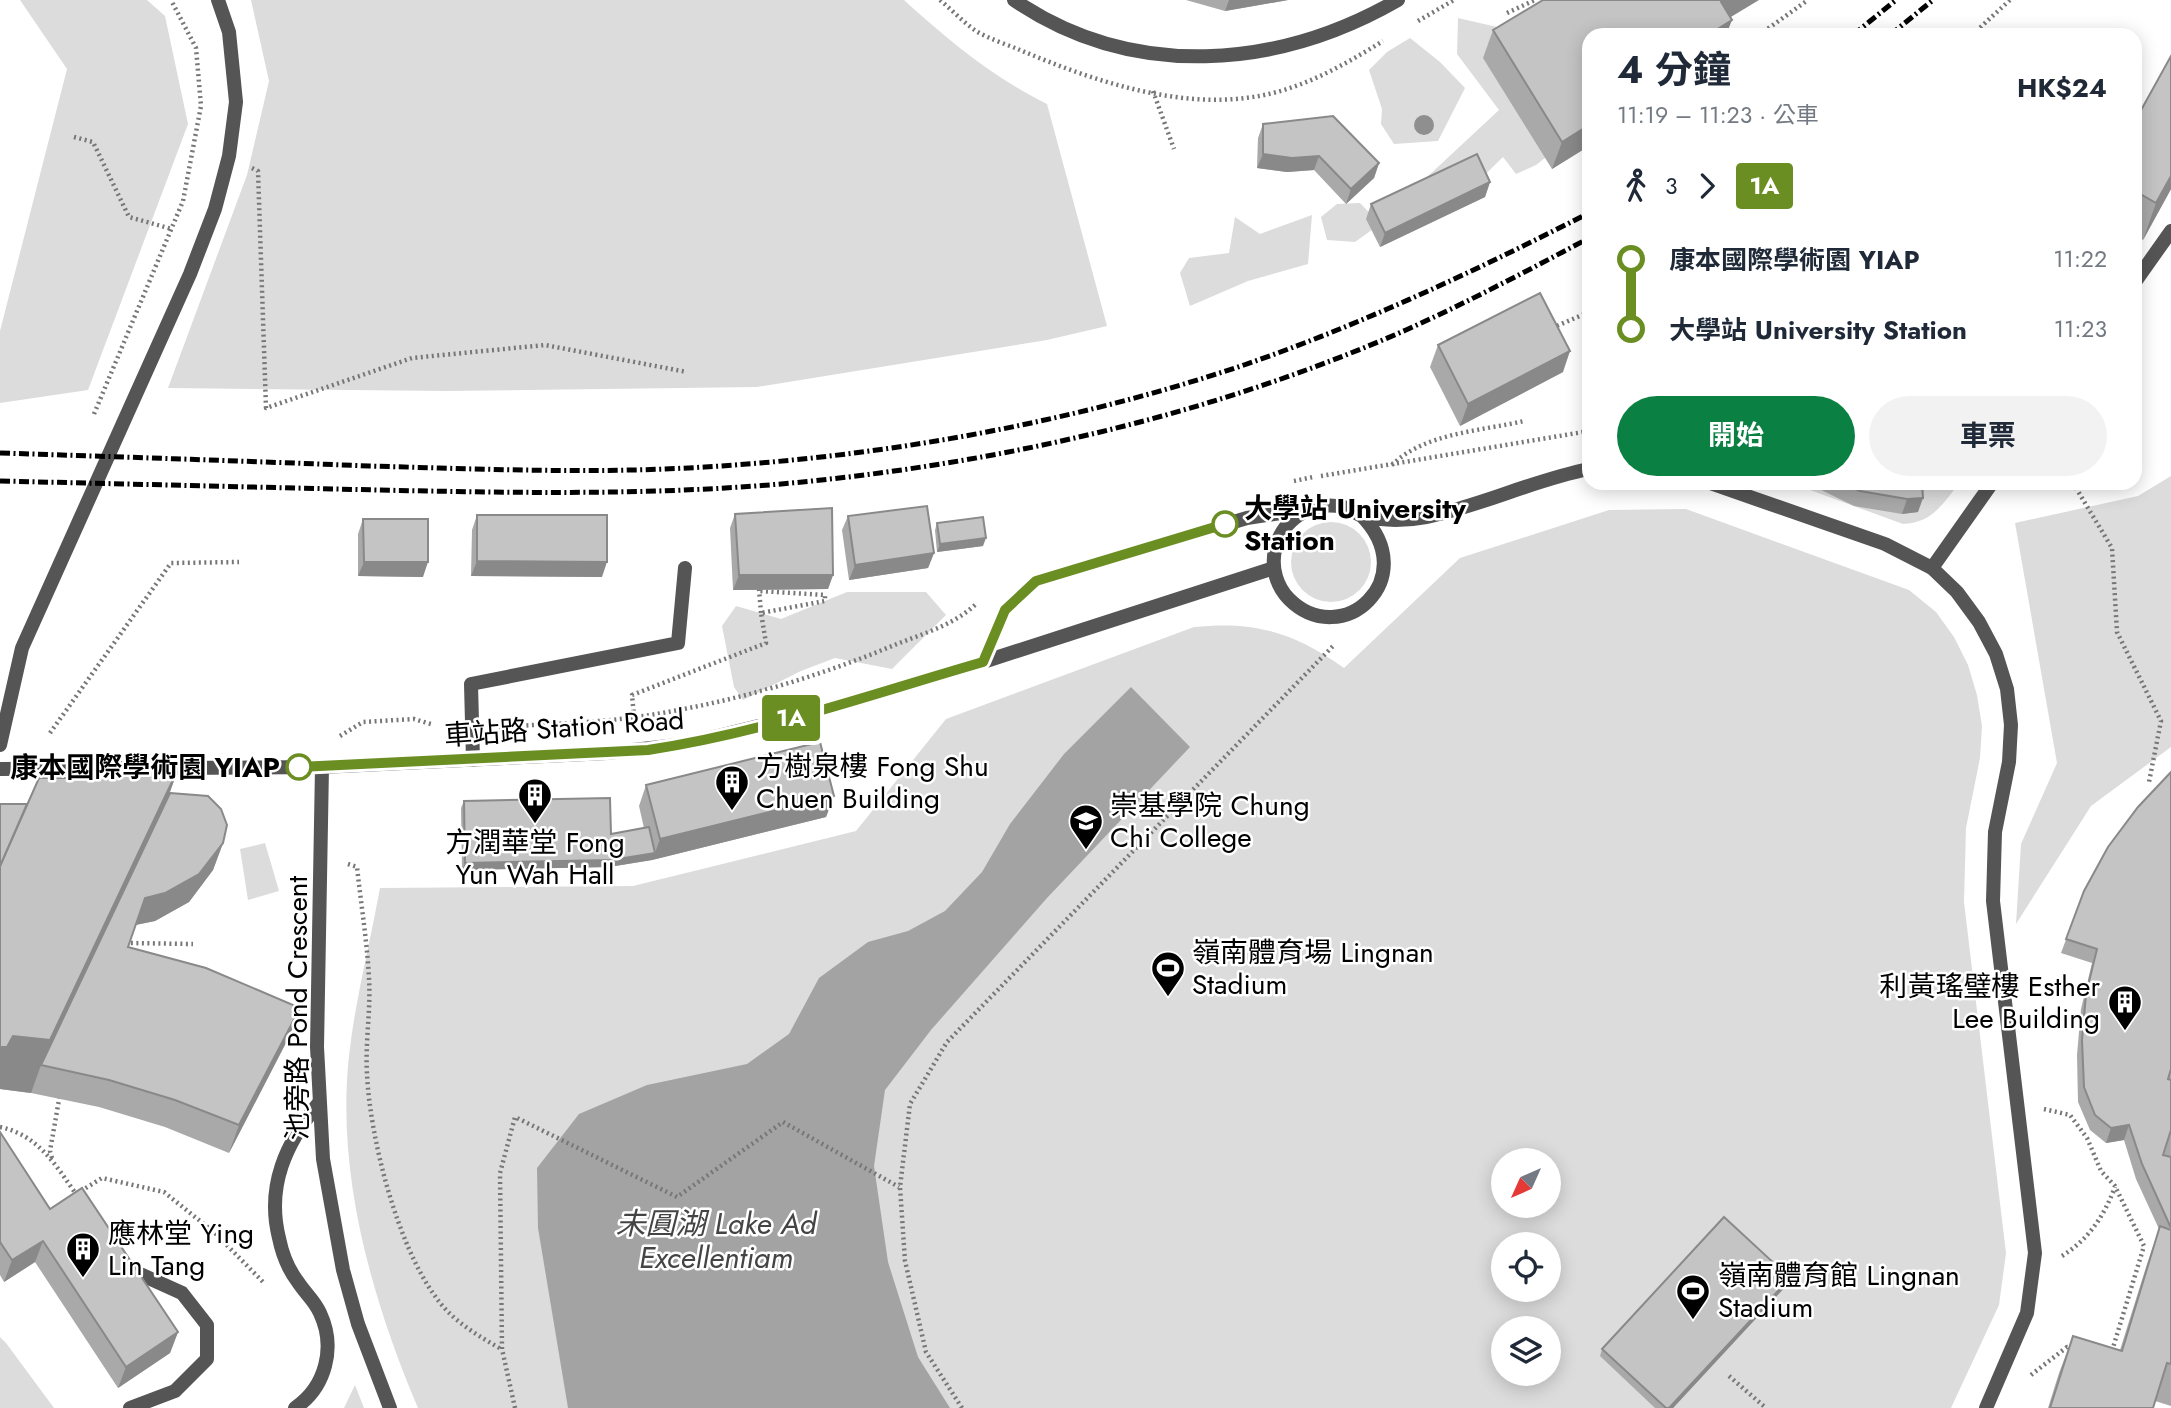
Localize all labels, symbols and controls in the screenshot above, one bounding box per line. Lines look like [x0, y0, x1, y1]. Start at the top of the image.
text: 4 分鐘 [1617, 42, 1731, 97]
text: HK$24 [2017, 69, 2107, 107]
text: 11:19 – 11:23 · 公車 [1617, 98, 1819, 132]
icon: walk [1617, 167, 1655, 205]
icon: forward [1688, 167, 1726, 205]
text: 1A [1750, 168, 1779, 203]
text: 3 [1665, 169, 1678, 203]
text: 康本國際學術園 YIAP [1669, 241, 1920, 279]
text: 11:22 [2053, 242, 2107, 276]
text: 大學站 University Station [1669, 311, 1967, 349]
text: 11:23 [2054, 312, 2107, 346]
button: 開始 [1617, 396, 1855, 476]
button: 車票 [1869, 396, 2107, 476]
place label: 大學站 University Station [1244, 488, 1466, 561]
marker: 大學站 University Station [1212, 511, 1238, 537]
line badge: 1A [760, 695, 822, 741]
street label: 車站路 Station Road [443, 699, 686, 756]
text: 1A [776, 700, 806, 735]
place label: 方樹泉樓 Fong Shu Chuen Building [756, 746, 989, 819]
place label: 康本國際學術園 YIAP [10, 747, 280, 788]
marker: 康本國際學術園 YIAP [286, 754, 312, 780]
building icon: 方樹泉樓 Fong Shu Chuen Building [713, 763, 751, 812]
building icon: 方潤華堂 Fong Yun Wah Hall [516, 776, 554, 825]
place label: 崇基學院 Chung Chi College [1110, 785, 1310, 858]
school or university icon: 崇基學院 Chung Chi College [1067, 802, 1105, 851]
place label: 方潤華堂 Fong Yun Wah Hall [445, 822, 625, 895]
street label: 池旁路 Pond Crescent [277, 875, 318, 1140]
place label: 嶺南體育場 Lingnan Stadium [1192, 932, 1434, 1005]
sports icon: 嶺南體育場 Lingnan Stadium [1149, 949, 1187, 998]
place label: 利黃瑤璧樓 Esther Lee Building [1879, 966, 2100, 1039]
building icon: 利黃瑤璧樓 Esther Lee Building [2106, 983, 2144, 1032]
north arrow [1491, 1148, 1561, 1218]
map controls [1491, 1148, 1561, 1386]
water label: 未圓湖 Lake Ad Excellentiam [616, 1202, 818, 1279]
place label: 應林堂 Ying Lin Tang [108, 1213, 254, 1286]
building icon: 應林堂 Ying Lin Tang [64, 1230, 102, 1279]
button: locate [1491, 1232, 1561, 1302]
place label: 嶺南體育館 Lingnan Stadium [1718, 1255, 1960, 1328]
sports icon: 嶺南體育館 Lingnan Stadium [1674, 1272, 1712, 1321]
button: layers [1491, 1316, 1561, 1386]

